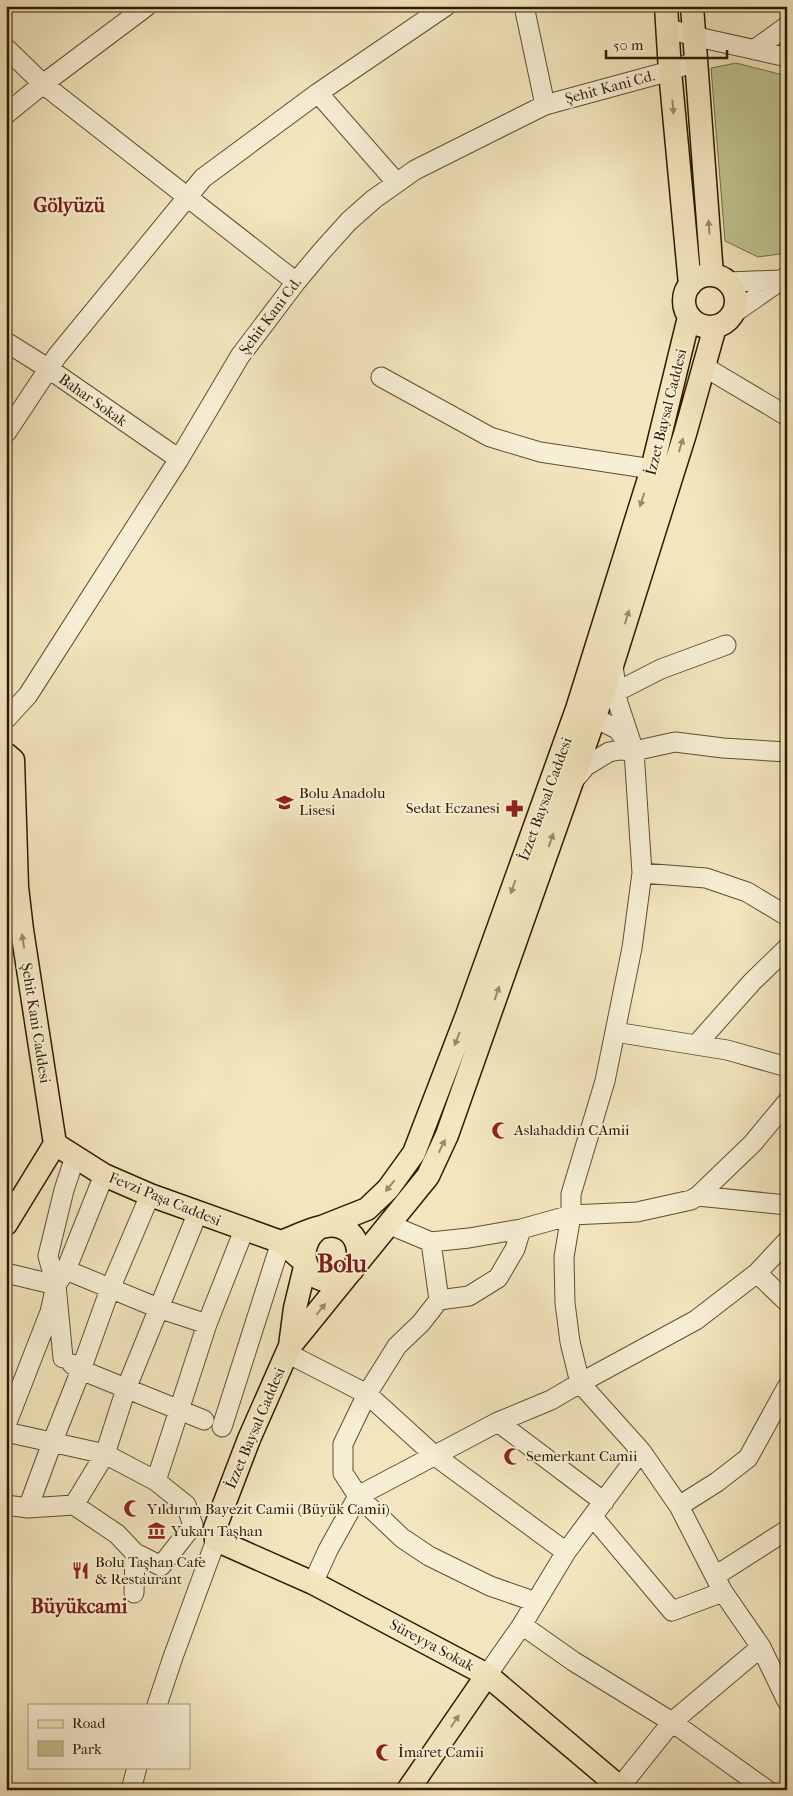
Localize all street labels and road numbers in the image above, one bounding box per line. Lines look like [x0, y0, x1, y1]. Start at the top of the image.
street label: Şehit Kani Cd. [563, 66, 657, 108]
street label: Şehit Kani Cd. [235, 274, 305, 358]
street label: İzzet Baysal Caddesi [642, 346, 691, 477]
street label: Bahar Sokak [55, 370, 131, 430]
street label: İzzet Baysal Caddesi [514, 734, 576, 863]
street label: Şehit Kani Caddesi [18, 962, 54, 1085]
street label: Fevzi Paşa Caddesi [106, 1168, 224, 1230]
street label: İzzet Baysal Caddesi [221, 1364, 289, 1491]
street label: Süreyya Sokak [387, 1615, 478, 1675]

